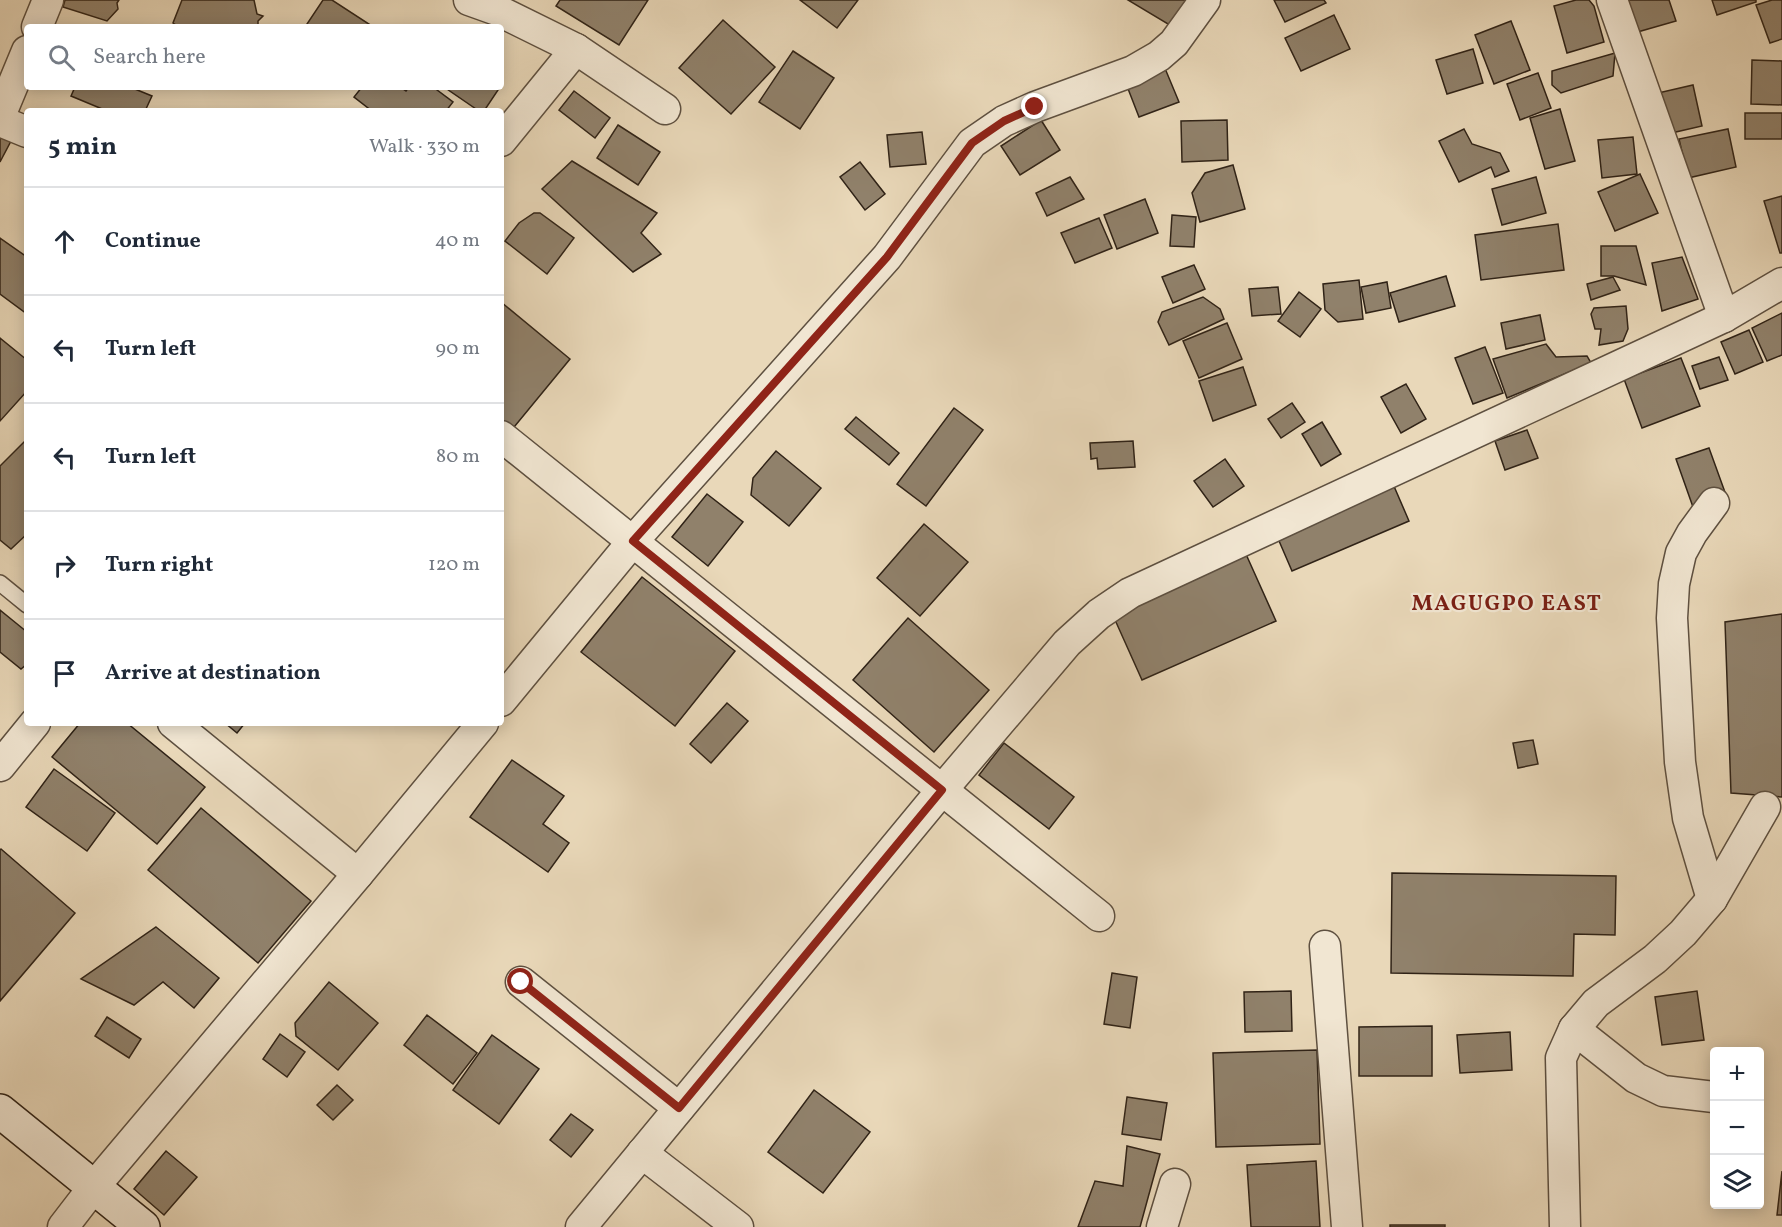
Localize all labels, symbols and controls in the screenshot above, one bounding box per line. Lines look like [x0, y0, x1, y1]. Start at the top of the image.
search box [24, 24, 504, 90]
icon: search [45, 41, 78, 74]
text: Search here [93, 42, 206, 73]
route end [1021, 93, 1047, 119]
text: 5 min [48, 129, 117, 165]
text: Walk · 330 m [369, 133, 480, 161]
icon: ahead [48, 225, 81, 258]
text: Continue [105, 226, 201, 257]
text: 40 m [435, 227, 480, 255]
icon: left [48, 333, 81, 366]
text: Turn left [105, 334, 196, 365]
text: 90 m [436, 335, 480, 363]
icon: left [48, 441, 81, 474]
text: Turn left [105, 442, 196, 473]
text: 80 m [436, 443, 480, 471]
icon: right [48, 549, 81, 582]
text: Turn right [105, 550, 213, 581]
text: 120 m [428, 551, 480, 579]
district label: MAGUGPO EAST [1412, 589, 1602, 620]
icon: arrive [48, 657, 81, 690]
text: Arrive at destination [105, 658, 321, 689]
route start [507, 968, 533, 994]
map controls [1710, 1047, 1764, 1209]
button: + [1710, 1047, 1764, 1101]
button: − [1710, 1101, 1764, 1155]
button: layers [1710, 1155, 1764, 1209]

